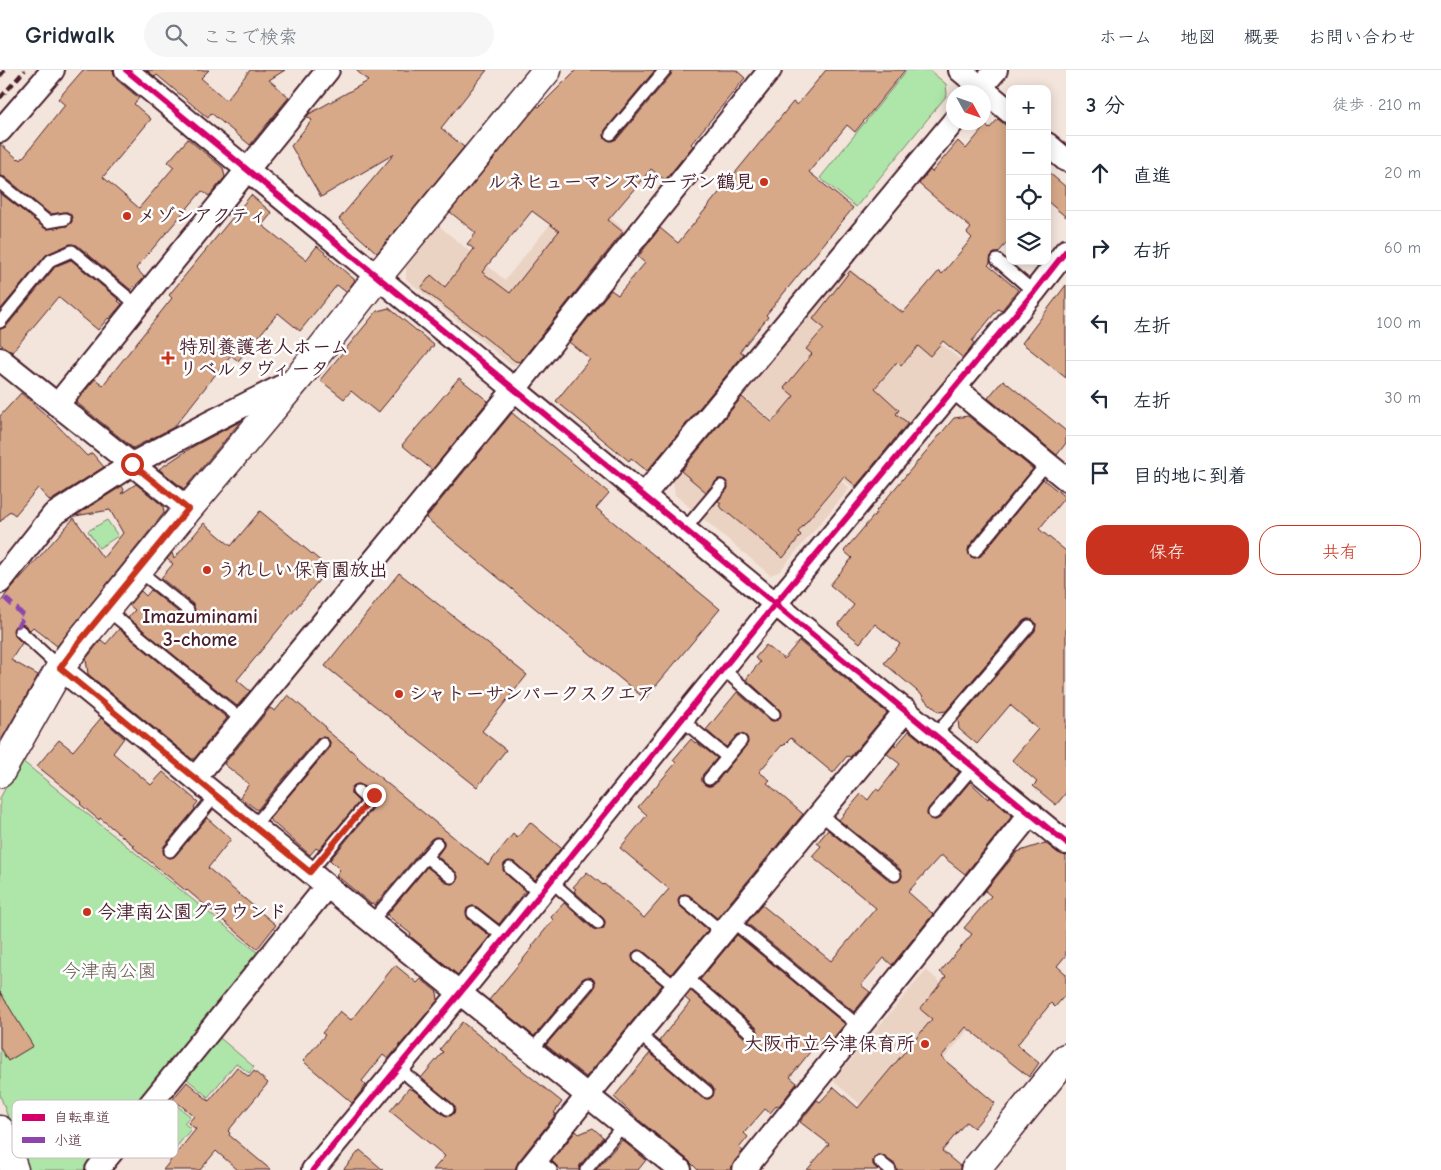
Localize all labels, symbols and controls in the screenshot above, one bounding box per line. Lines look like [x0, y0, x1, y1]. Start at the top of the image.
search box [144, 12, 494, 57]
text: Gridwalk [25, 21, 114, 49]
icon: search [162, 21, 190, 49]
text: ここで検索 [202, 26, 297, 48]
text: ホーム [1099, 27, 1152, 48]
text: 地図 [1180, 27, 1216, 48]
text: 概要 [1244, 27, 1280, 48]
text: お問い合わせ [1308, 27, 1416, 48]
north arrow [946, 85, 991, 130]
map controls [1006, 85, 1051, 265]
button: + [1006, 85, 1051, 130]
text: 3 分 [1086, 93, 1125, 117]
text: 徒歩 · 210 m [1332, 96, 1421, 114]
button: − [1006, 130, 1051, 175]
icon: ahead [1086, 159, 1114, 187]
text: 20 m [1384, 164, 1421, 182]
text: 直進 [1133, 165, 1171, 187]
place label: ルネヒューマンズガーデン鶴見 [488, 171, 754, 193]
button: locate [1006, 175, 1051, 220]
marker: ルネヒューマンズガーデン鶴見 [758, 176, 770, 188]
place label: メゾンアクティ [137, 205, 268, 227]
marker: メゾンアクティ [121, 210, 133, 222]
button: layers [1006, 220, 1051, 265]
icon: right [1086, 234, 1114, 262]
text: 60 m [1384, 239, 1421, 257]
text: 右折 [1133, 240, 1171, 262]
icon: left [1086, 309, 1114, 337]
text: 100 m [1377, 314, 1421, 332]
text: 左折 [1133, 315, 1171, 337]
place label: 特別養護老人ホーム リベルタヴィータ [179, 336, 349, 380]
marker: 特別養護老人ホーム リベルタヴィータ [161, 351, 175, 365]
icon: left [1086, 384, 1114, 412]
text: 30 m [1385, 389, 1421, 407]
text: 左折 [1133, 390, 1171, 412]
route start [121, 453, 144, 476]
icon: arrive [1086, 459, 1114, 487]
text: 目的地に到着 [1133, 465, 1247, 487]
button: 保存 [1086, 525, 1249, 575]
button: 共有 [1259, 525, 1421, 575]
place label: うれしい保育園放出 [217, 559, 388, 581]
marker: うれしい保育園放出 [201, 564, 213, 576]
district label: Imazuminami 3-chome [142, 605, 258, 651]
place label: シャトーサンパークスクエア [409, 683, 655, 705]
marker: シャトーサンパークスクエア [393, 688, 405, 700]
route end [363, 784, 386, 807]
place label: 今津南公園グラウンド [97, 901, 287, 923]
marker: 今津南公園グラウンド [81, 906, 93, 918]
park label: 今津南公園 [61, 960, 157, 982]
place label: 大阪市立今津保育所 [744, 1033, 915, 1055]
marker: 大阪市立今津保育所 [919, 1038, 931, 1050]
legend [12, 1100, 178, 1158]
text: 自転車道 [54, 1109, 110, 1126]
text: 小道 [54, 1132, 82, 1149]

